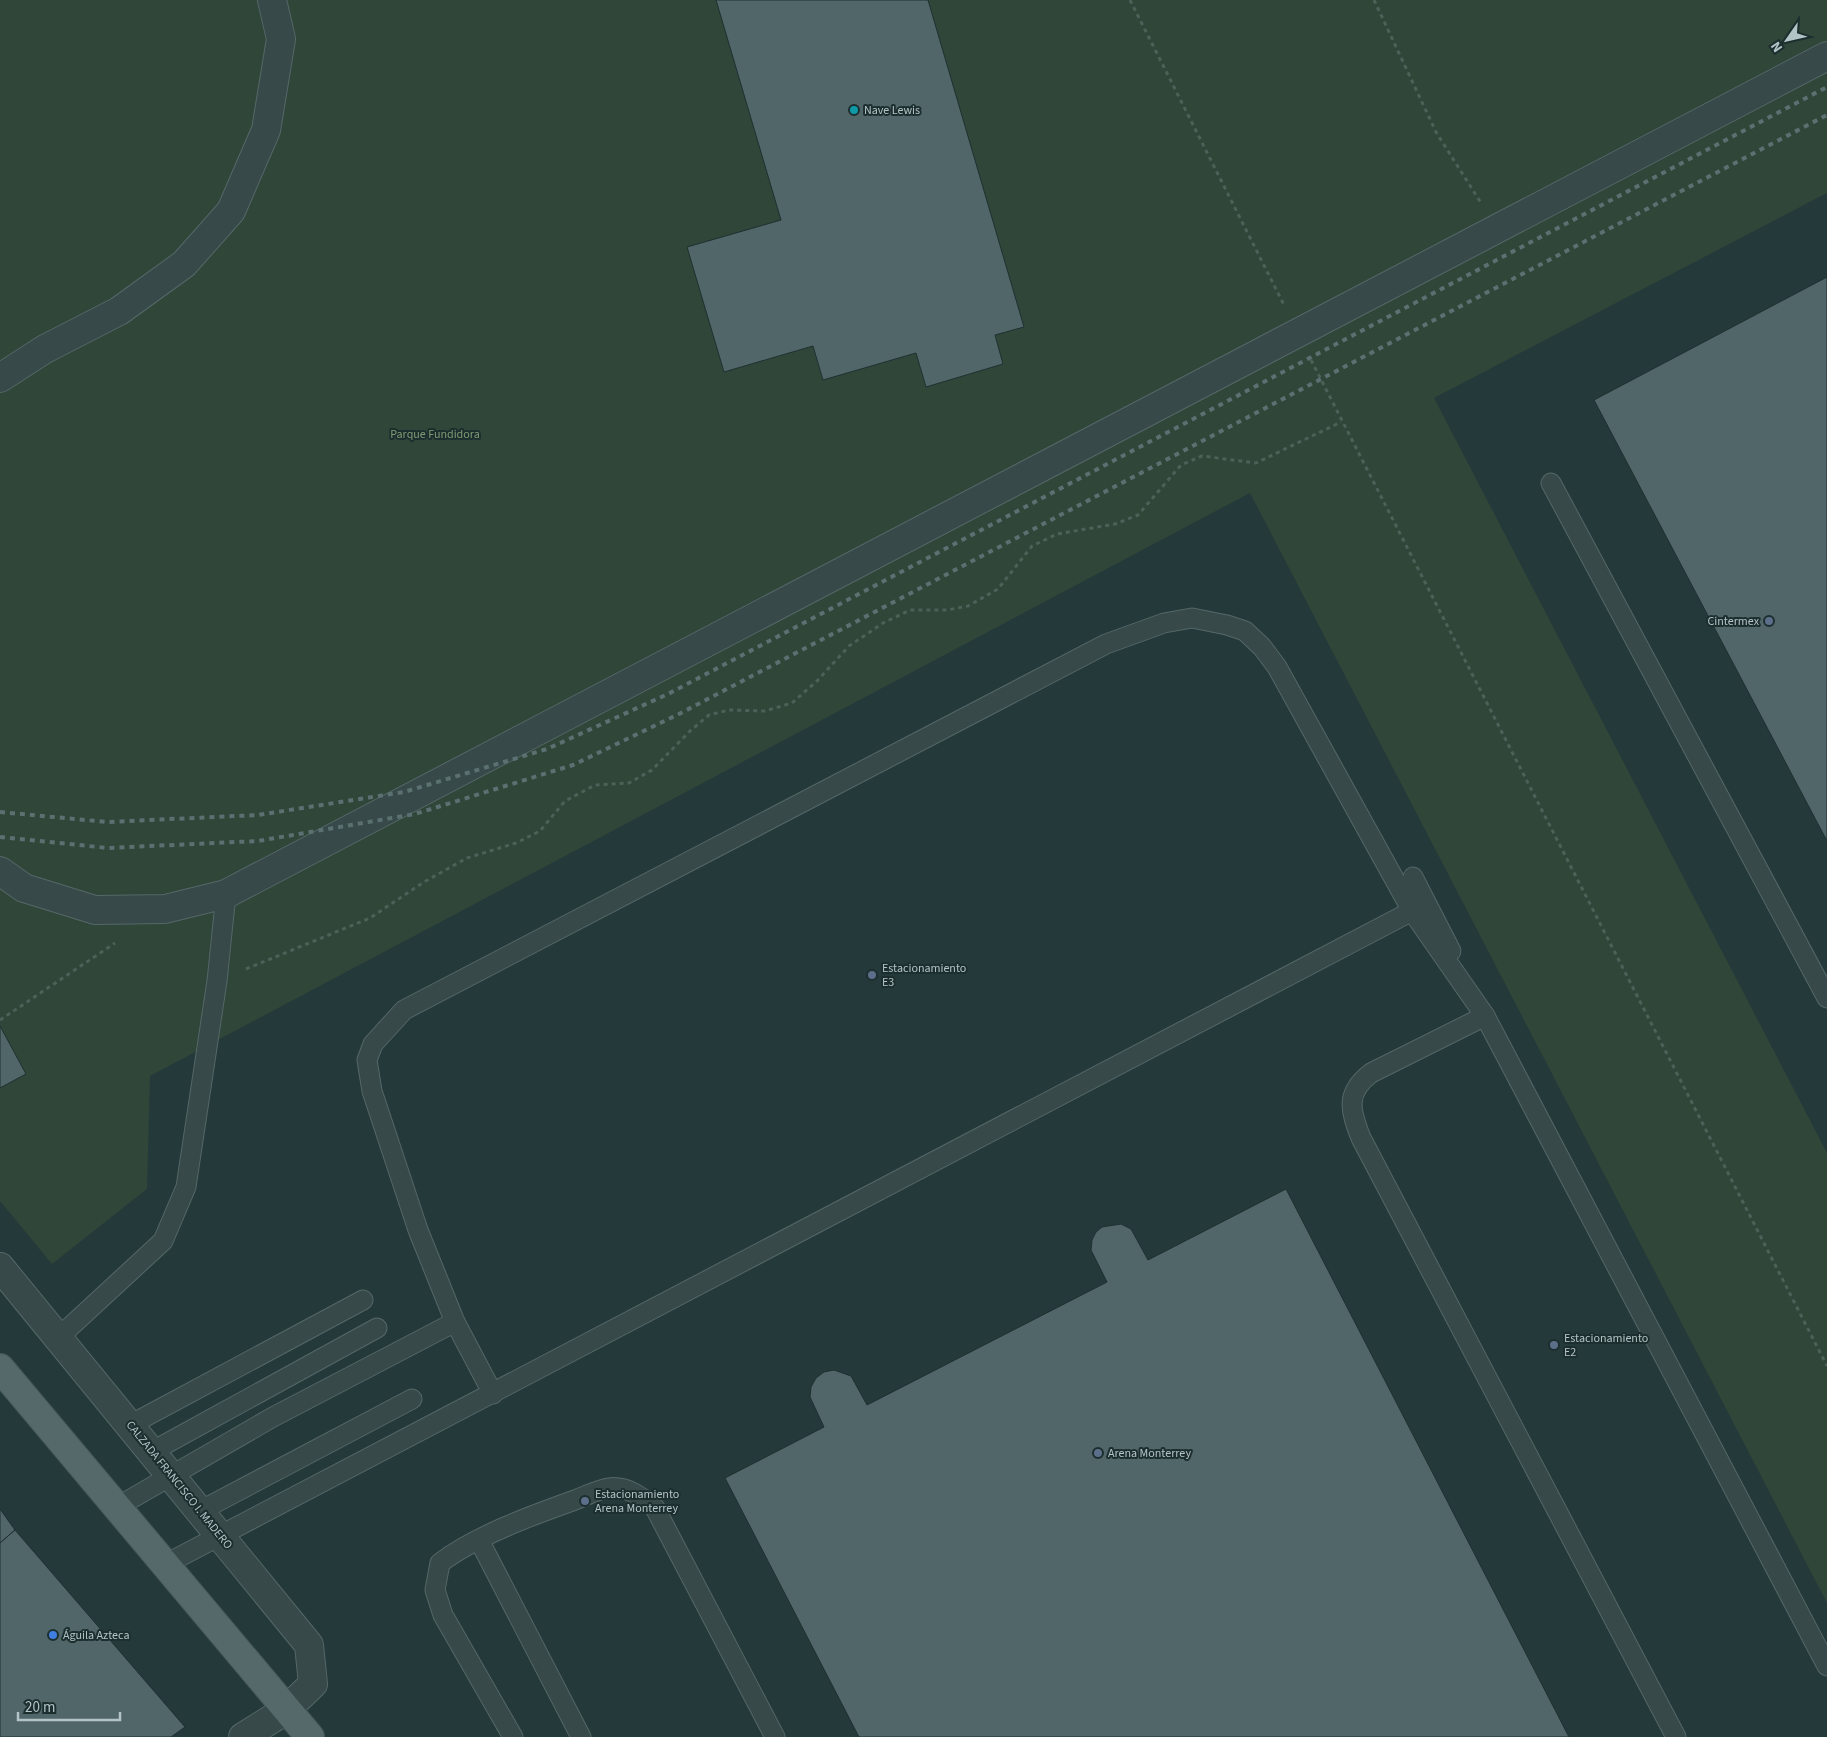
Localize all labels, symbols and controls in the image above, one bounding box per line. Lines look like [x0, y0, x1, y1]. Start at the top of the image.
north arrow [1762, 15, 1812, 65]
text: N [1766, 37, 1788, 56]
place label: Nave Lewis [864, 102, 920, 119]
marker: Nave Lewis [848, 104, 860, 116]
park label: Parque Fundidora [390, 426, 480, 443]
place label: Cintermex [1707, 613, 1760, 630]
marker: Cintermex [1763, 615, 1775, 627]
place label: Estacionamiento E3 [882, 960, 966, 991]
marker: Estacionamiento E3 [866, 969, 878, 981]
place label: Estacionamiento E2 [1564, 1330, 1648, 1361]
marker: Estacionamiento E2 [1548, 1339, 1560, 1351]
street label: CALZADA FRANCISCO I. MADERO [122, 1417, 236, 1553]
place label: Arena Monterrey [1108, 1445, 1191, 1462]
marker: Arena Monterrey [1092, 1447, 1104, 1459]
place label: Estacionamiento Arena Monterrey [595, 1486, 679, 1517]
marker: Estacionamiento Arena Monterrey [579, 1495, 591, 1507]
place label: Águila Azteca [63, 1627, 129, 1644]
marker: Águila Azteca [47, 1629, 59, 1641]
scale bar [18, 1690, 120, 1722]
text: 20 m [25, 1697, 55, 1718]

